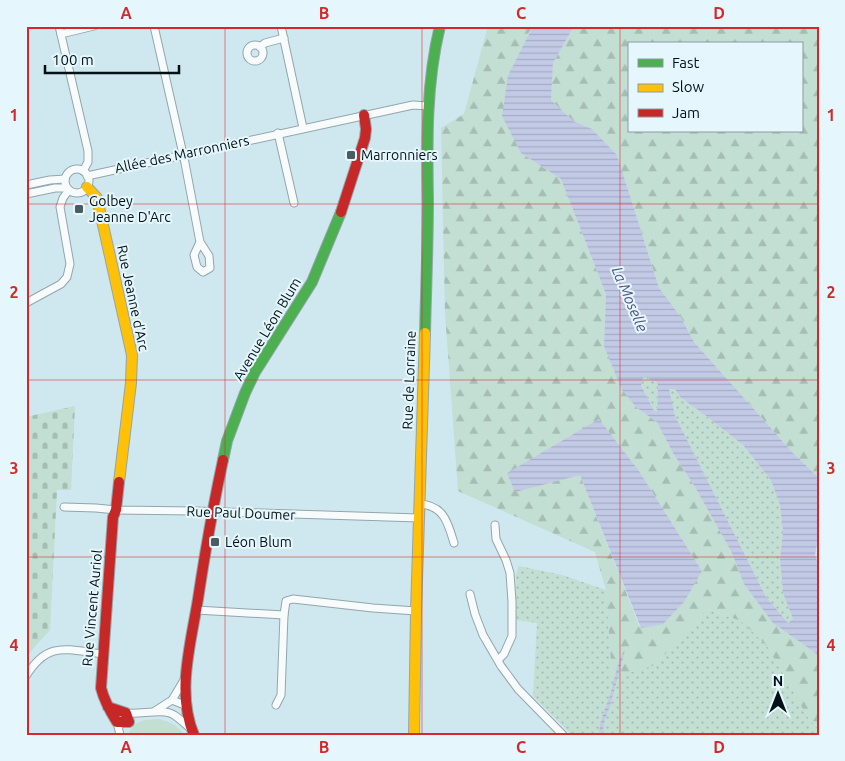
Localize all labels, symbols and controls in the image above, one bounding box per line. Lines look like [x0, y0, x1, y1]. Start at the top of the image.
text: A [120, 4, 132, 22]
text: B [319, 4, 329, 22]
text: C [516, 4, 526, 22]
text: D [713, 4, 725, 22]
scale bar [45, 42, 179, 74]
legend [628, 42, 802, 132]
text: 100 m [52, 51, 94, 68]
text: Fast [672, 54, 700, 71]
text: Slow [672, 78, 705, 95]
text: Jam [672, 104, 700, 121]
text: 1 [9, 106, 19, 124]
text: 1 [826, 106, 836, 124]
street label: Allée des Marronniers [113, 132, 251, 176]
place label: Marronniers [361, 147, 438, 163]
marker: Marronniers [345, 149, 357, 161]
place label: Golbey Jeanne D'Arc [89, 193, 171, 225]
marker: Golbey Jeanne D'Arc [73, 203, 85, 215]
street label: Rue Jeanne d'Arc [114, 244, 152, 353]
water label: La Moselle [609, 264, 651, 334]
street label: Avenue Léon Blum [230, 275, 304, 383]
text: 2 [9, 283, 19, 301]
text: 2 [826, 283, 836, 301]
street label: Rue de Lorraine [399, 330, 419, 430]
text: 3 [9, 459, 19, 477]
text: 3 [826, 459, 836, 477]
street label: Rue Paul Doumer [186, 503, 297, 523]
place label: Léon Blum [225, 534, 292, 550]
marker: Léon Blum [209, 536, 221, 548]
street label: Rue Vincent Auriol [79, 549, 105, 667]
text: 4 [9, 636, 19, 654]
text: 4 [826, 636, 836, 654]
north arrow [752, 668, 802, 718]
text: N [773, 673, 783, 689]
text: A [120, 738, 132, 756]
text: B [319, 738, 329, 756]
text: C [516, 738, 526, 756]
text: D [713, 738, 725, 756]

